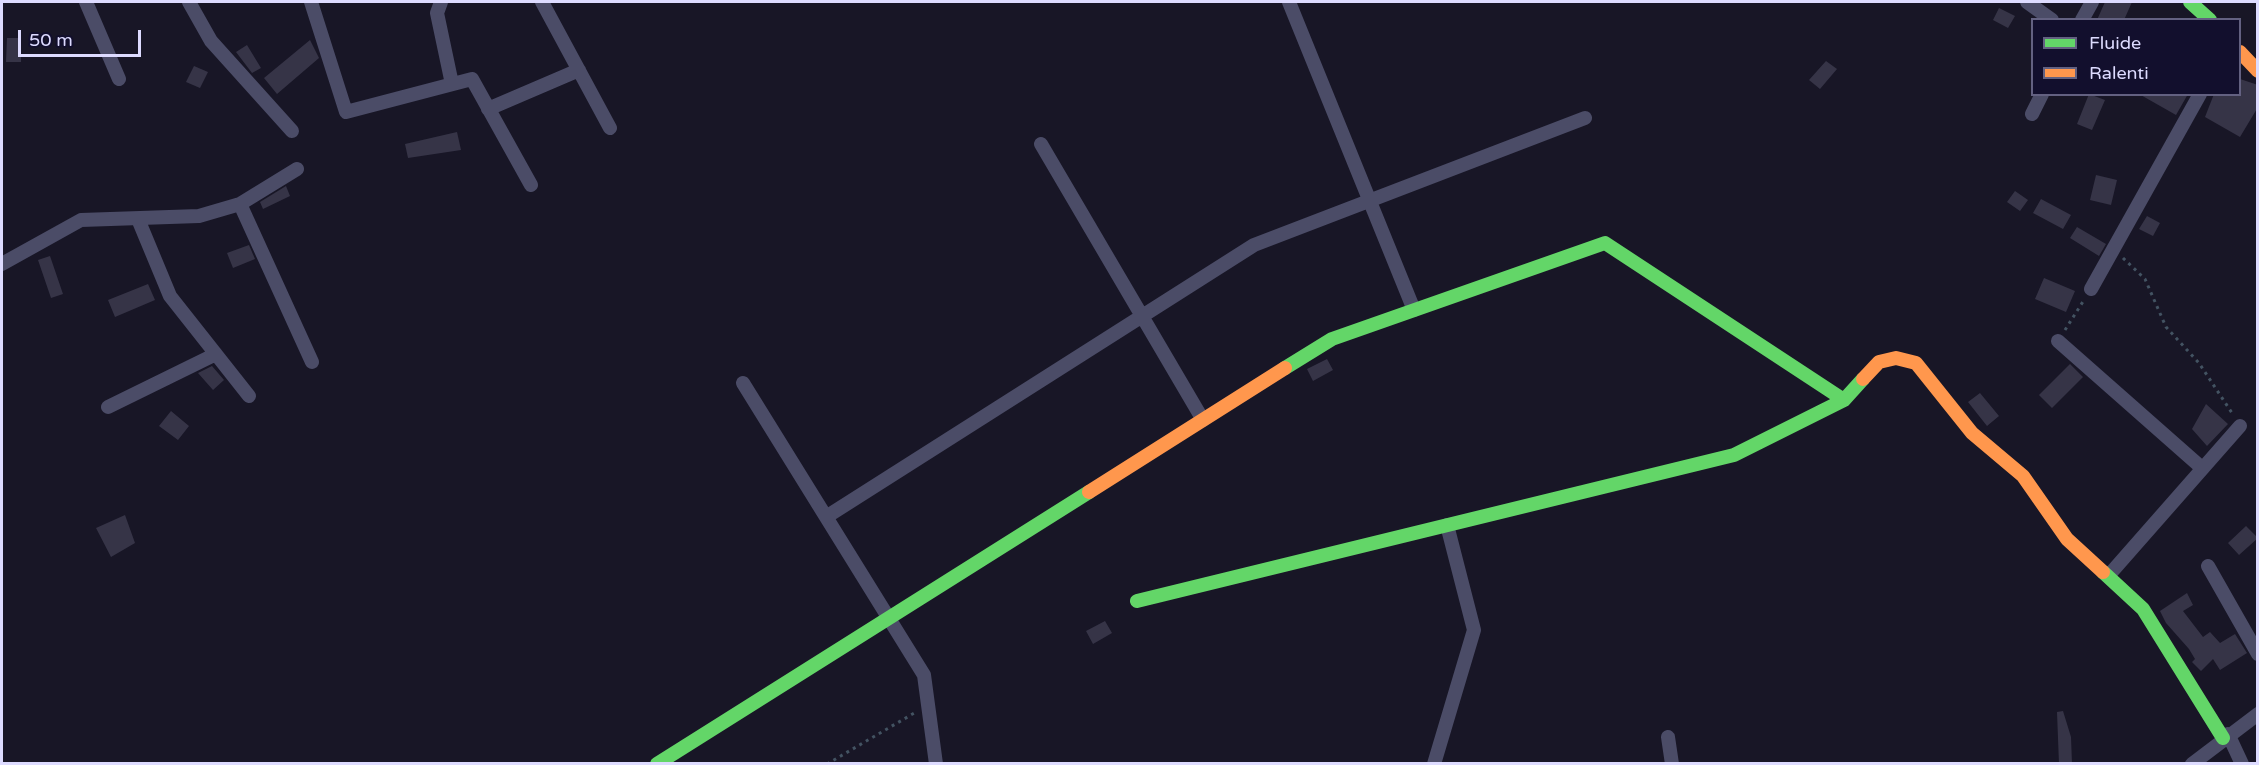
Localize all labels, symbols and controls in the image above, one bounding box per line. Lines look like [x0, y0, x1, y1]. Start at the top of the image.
scale bar [21, 18, 144, 56]
legend [2031, 18, 2241, 96]
text: 50 m [29, 29, 73, 51]
text: Fluide [2089, 32, 2141, 54]
text: Ralenti [2089, 62, 2149, 84]

